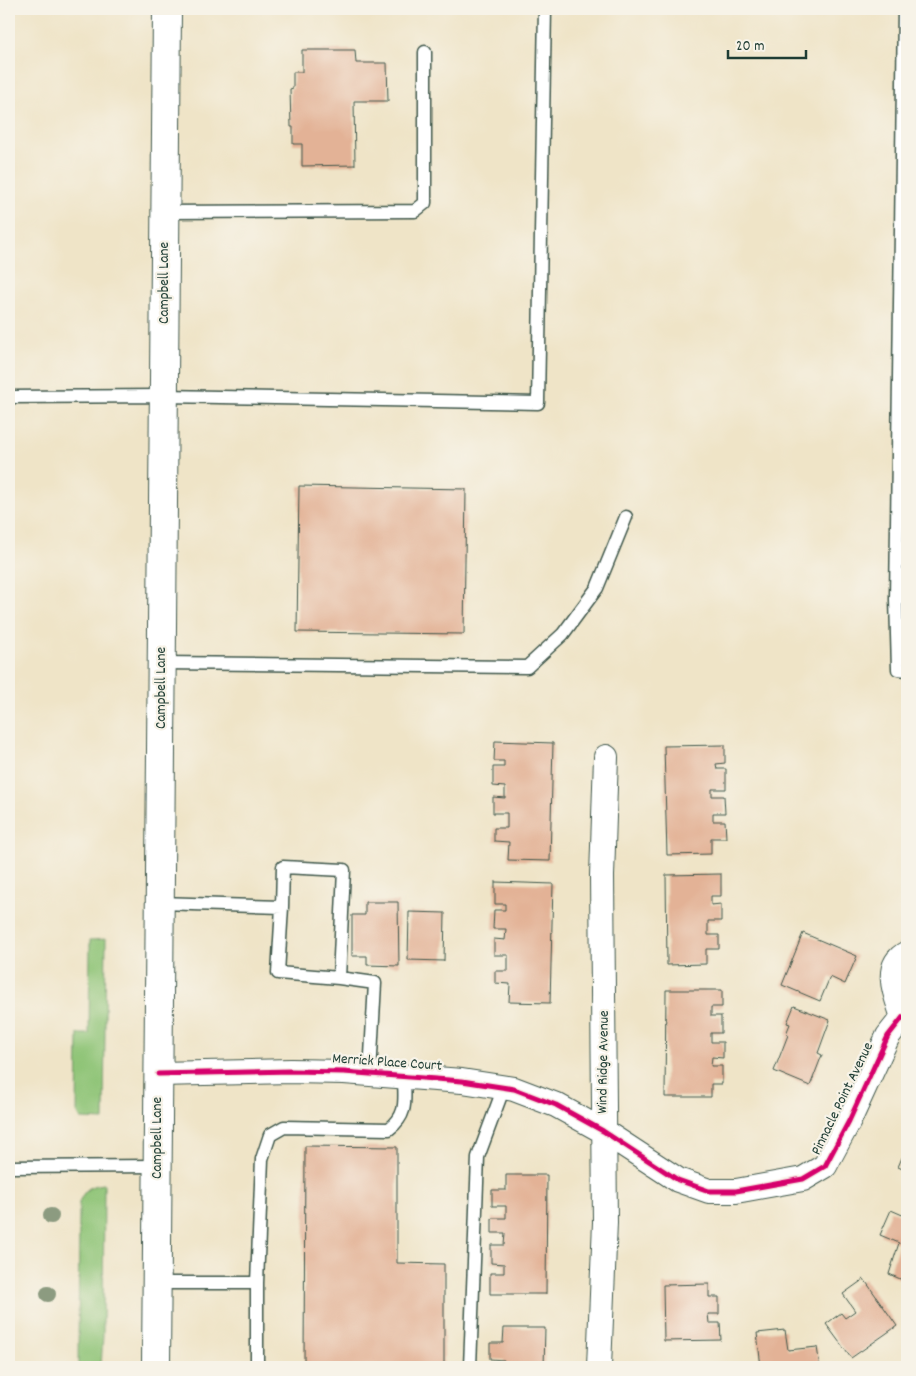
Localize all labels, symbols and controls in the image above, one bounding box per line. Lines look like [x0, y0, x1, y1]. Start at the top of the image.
scale bar [728, 28, 806, 60]
text: 20 m [736, 36, 764, 58]
street label: Campbell Lane [154, 242, 176, 324]
street label: Campbell Lane [151, 647, 173, 729]
street label: Wind Ridge Avenue [592, 1010, 616, 1114]
street label: Pinnacle Point Avenue [806, 1038, 880, 1159]
street label: Merrick Place Court [331, 1048, 443, 1078]
street label: Campbell Lane [147, 1097, 169, 1179]

